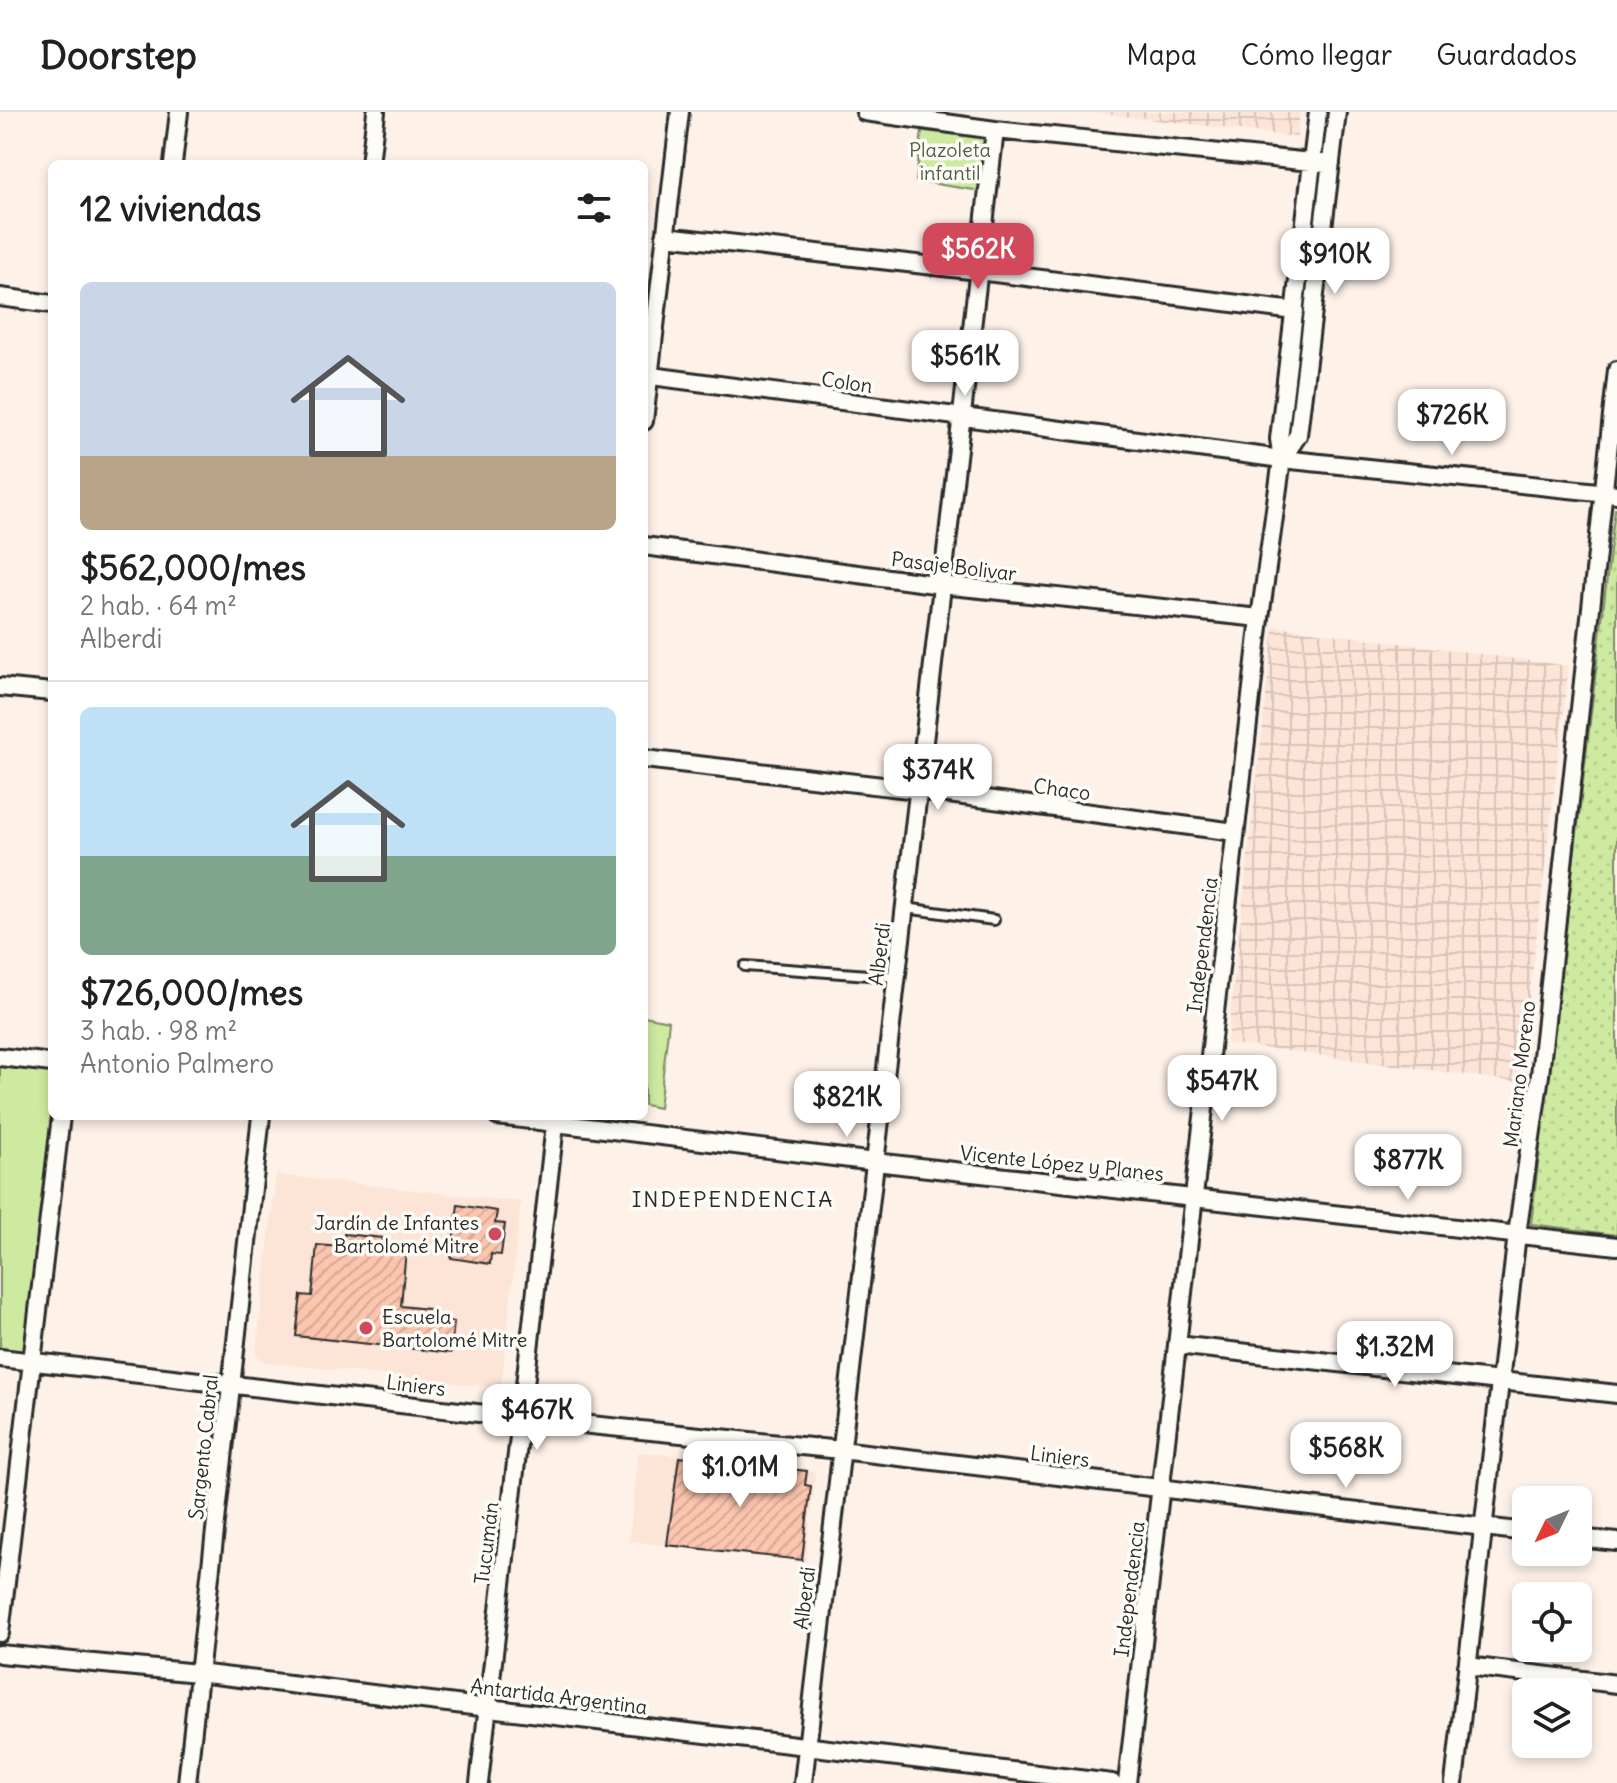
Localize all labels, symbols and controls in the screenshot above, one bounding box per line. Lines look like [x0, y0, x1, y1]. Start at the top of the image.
text: Doorstep [40, 32, 197, 79]
text: Mapa [1126, 37, 1197, 73]
text: Cómo llegar [1241, 37, 1392, 73]
text: Guardados [1436, 37, 1577, 73]
park label: Plazoleta infantil [909, 137, 991, 185]
icon: filters [572, 186, 616, 230]
text: 12 viviendas [80, 187, 261, 230]
pin: $562K [922, 223, 1034, 291]
pin: $910K [1279, 228, 1391, 296]
text: $562K [941, 232, 1015, 265]
text: $910K [1299, 237, 1371, 270]
pin: $561K [909, 330, 1021, 398]
icon: home [276, 334, 420, 478]
text: $561K [930, 339, 1000, 372]
street label: Colon [820, 366, 874, 398]
pin: $726K [1396, 389, 1508, 457]
text: $726K [1416, 398, 1488, 431]
text: $562,000/mes [80, 546, 306, 589]
street label: Pasaje Bolivar [890, 546, 1018, 586]
text: 2 hab. · 64 m² [80, 589, 237, 622]
text: Alberdi [80, 622, 162, 655]
pin: $374K [882, 744, 994, 812]
text: $374K [902, 753, 974, 786]
icon: home [276, 759, 420, 903]
street label: Chaco [1032, 773, 1092, 805]
street label: Independencia [1181, 876, 1223, 1014]
street label: Alberdi [863, 921, 895, 987]
text: $726,000/mes [80, 971, 303, 1014]
street label: Mariano Moreno [1498, 999, 1540, 1149]
text: 3 hab. · 98 m² [80, 1014, 237, 1047]
text: Antonio Palmero [80, 1047, 274, 1080]
pin: $547K [1166, 1055, 1278, 1123]
text: $547K [1186, 1064, 1258, 1097]
pin: $821K [791, 1071, 903, 1139]
text: $821K [812, 1080, 882, 1113]
pin: $877K [1352, 1134, 1464, 1202]
street label: Vicente López y Planes [959, 1140, 1165, 1186]
text: $877K [1373, 1143, 1443, 1176]
district label: INDEPENDENCIA [632, 1185, 834, 1213]
place label: Jardín de Infantes Bartolomé Mitre [314, 1210, 479, 1258]
marker: Jardín de Infantes Bartolomé Mitre [486, 1225, 504, 1243]
place label: Escuela Bartolomé Mitre [382, 1304, 527, 1352]
marker: Escuela Bartolomé Mitre [357, 1319, 375, 1337]
pin: $1.32M [1330, 1321, 1460, 1389]
text: $1.32M [1355, 1330, 1435, 1363]
street label: Liniers [385, 1369, 447, 1401]
street label: Sargento Cabral [183, 1373, 223, 1521]
pin: $467K [481, 1384, 593, 1452]
text: $467K [500, 1393, 574, 1426]
pin: $568K [1290, 1422, 1402, 1490]
text: $568K [1308, 1431, 1384, 1464]
street label: Liniers [1029, 1440, 1091, 1472]
pin: $1.01M [675, 1441, 805, 1509]
text: $1.01M [701, 1450, 779, 1483]
north arrow [1512, 1486, 1592, 1566]
map controls [1512, 1486, 1592, 1758]
street label: Tucumán [469, 1500, 503, 1586]
street label: Independencia [1108, 1520, 1150, 1658]
street label: Alberdi [788, 1565, 820, 1631]
button: locate [1512, 1582, 1592, 1662]
street label: Antartida Argentina [469, 1673, 649, 1719]
button: layers [1512, 1678, 1592, 1758]

